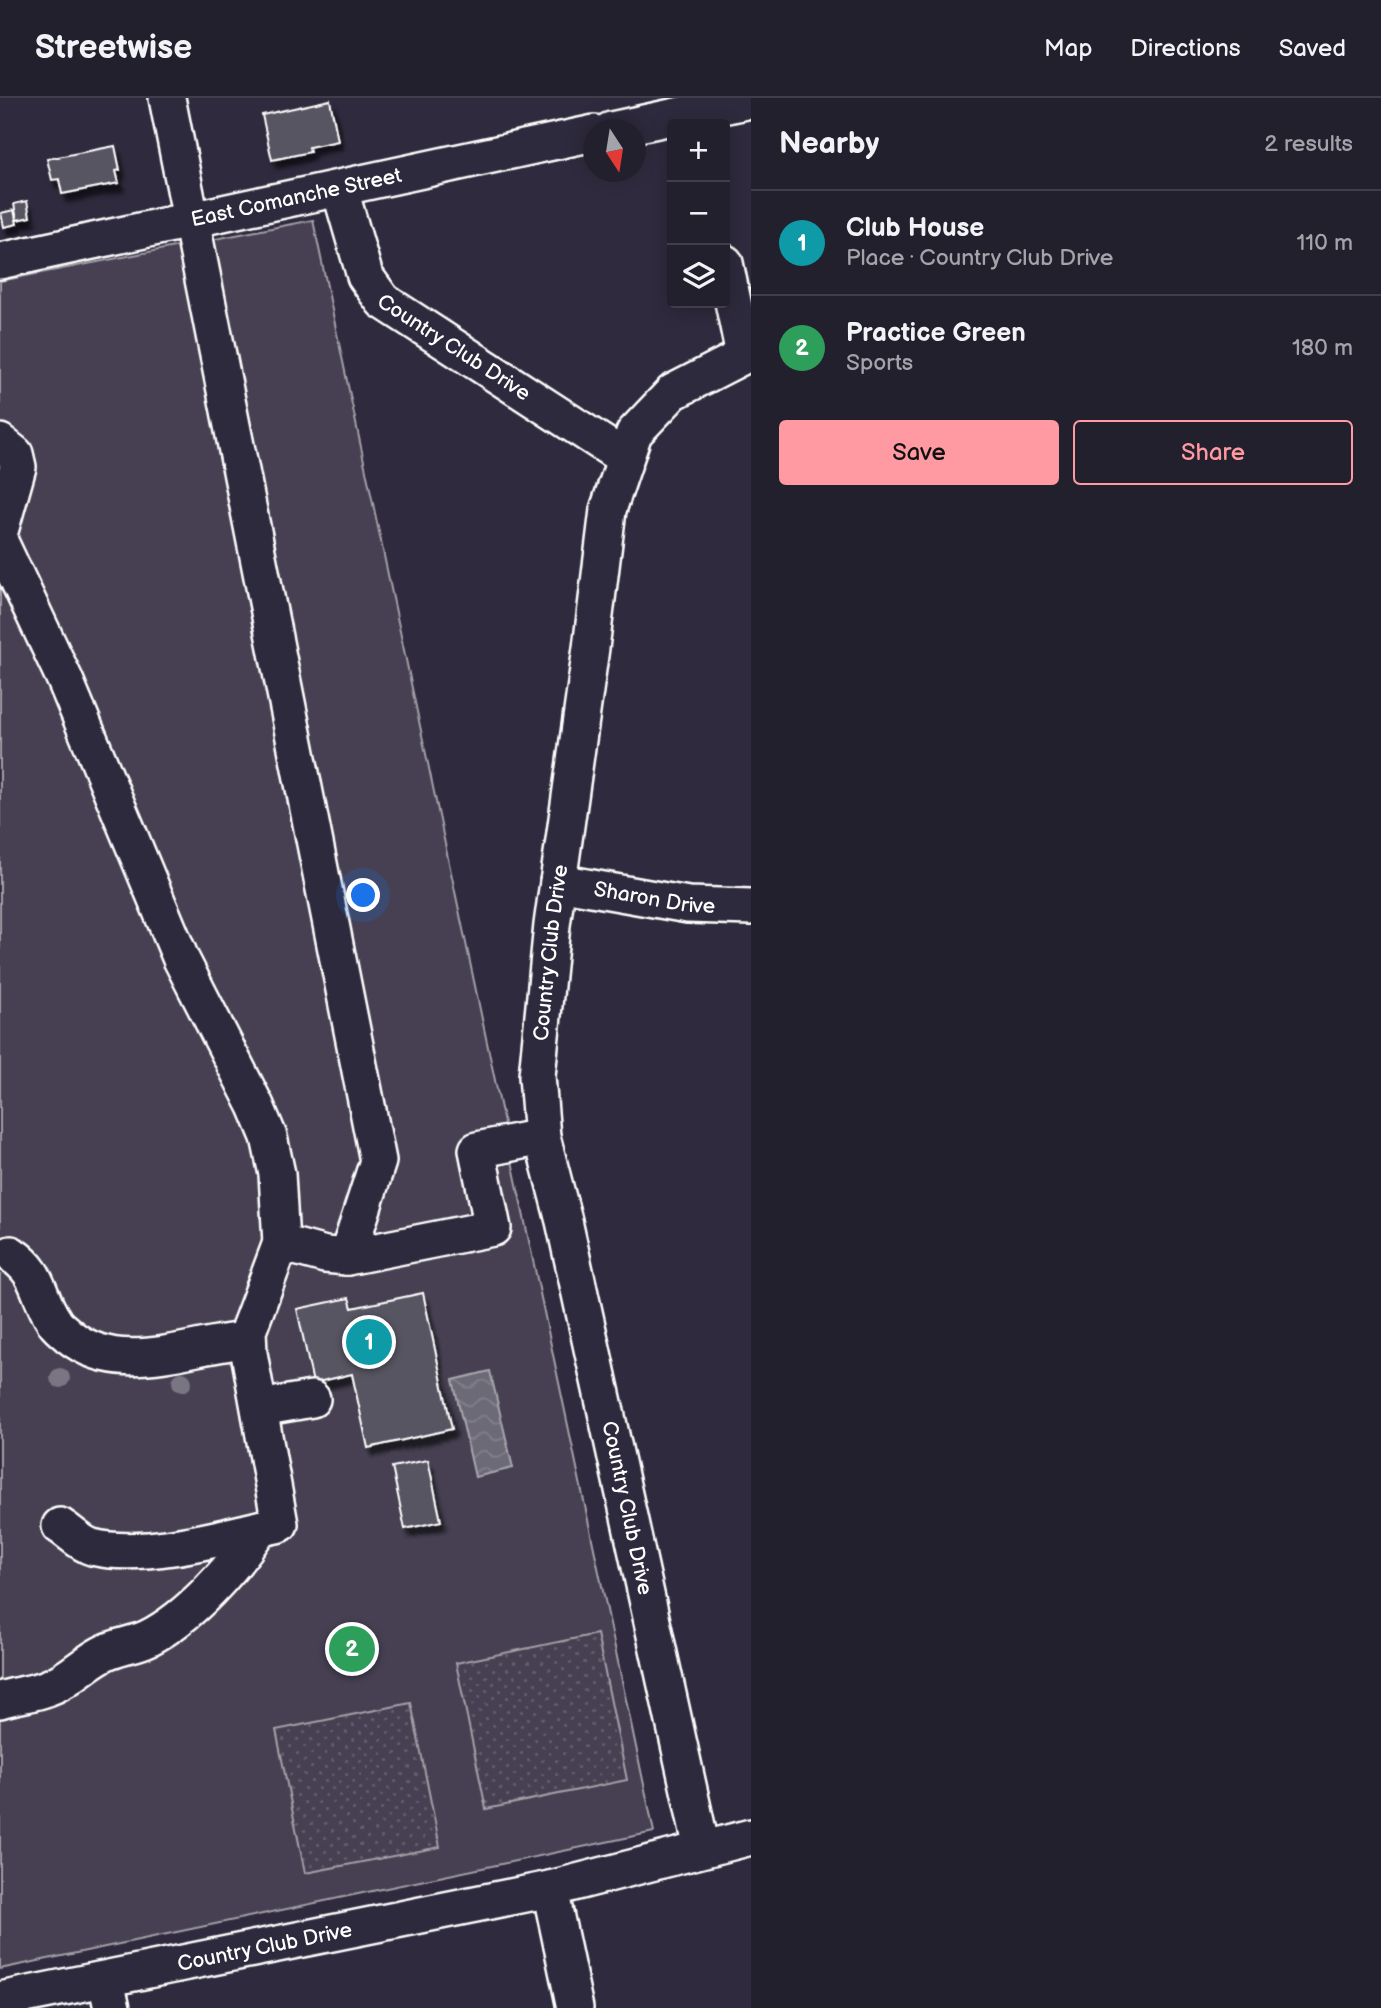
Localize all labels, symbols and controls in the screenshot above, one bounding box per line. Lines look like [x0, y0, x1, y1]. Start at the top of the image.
text: Streetwise [35, 28, 192, 68]
text: Map [1044, 34, 1092, 63]
text: Directions [1130, 34, 1241, 63]
text: Saved [1279, 34, 1346, 63]
north arrow [583, 119, 646, 182]
map controls [667, 119, 730, 308]
button: + [667, 119, 730, 182]
text: Nearby [779, 126, 879, 162]
text: 2 results [1264, 130, 1353, 158]
street label: East Comanche Street [189, 162, 404, 232]
button: − [667, 182, 730, 245]
text: Club House [846, 213, 984, 244]
text: 1 [797, 229, 807, 257]
text: 110 m [1296, 229, 1353, 257]
text: Place · Country Club Drive [846, 244, 1113, 272]
button: layers [667, 245, 730, 308]
street label: Country Club Drive [373, 288, 535, 406]
text: Practice Green [846, 318, 1026, 349]
text: 2 [795, 334, 809, 362]
text: 180 m [1292, 334, 1353, 362]
text: Sports [846, 349, 913, 377]
button: Save [779, 420, 1059, 485]
button: Share [1073, 420, 1353, 485]
street label: Country Club Drive [528, 863, 573, 1042]
street label: Sharon Drive [592, 876, 716, 918]
your location [346, 878, 380, 912]
pin: 1 [346, 1316, 392, 1368]
street label: Country Club Drive [596, 1419, 658, 1597]
pin: 2 [329, 1623, 375, 1675]
street label: Country Club Drive [175, 1917, 354, 1976]

